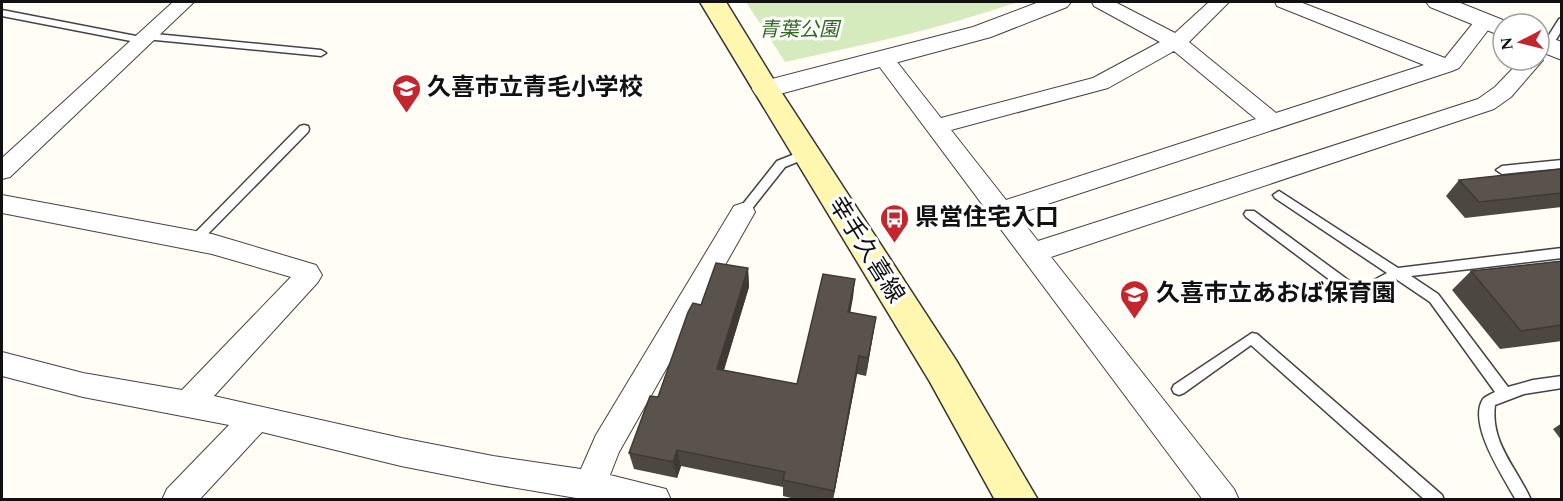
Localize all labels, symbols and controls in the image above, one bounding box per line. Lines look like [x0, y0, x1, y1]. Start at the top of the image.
north arrow [1491, 12, 1551, 72]
park label: 青葉公園 [759, 15, 842, 45]
text: N [1494, 36, 1520, 52]
place label: 久喜市立青毛小学校 [427, 70, 643, 106]
school or university icon: 久喜市立青毛小学校 [390, 72, 422, 114]
street label: 幸手久喜線 [819, 190, 913, 310]
place label: 県営住宅入口 [915, 200, 1059, 236]
bus stop icon: 県営住宅入口 [878, 202, 910, 244]
place label: 久喜市立あおば保育園 [1156, 276, 1396, 312]
school or university icon: 久喜市立あおば保育園 [1119, 278, 1151, 320]

